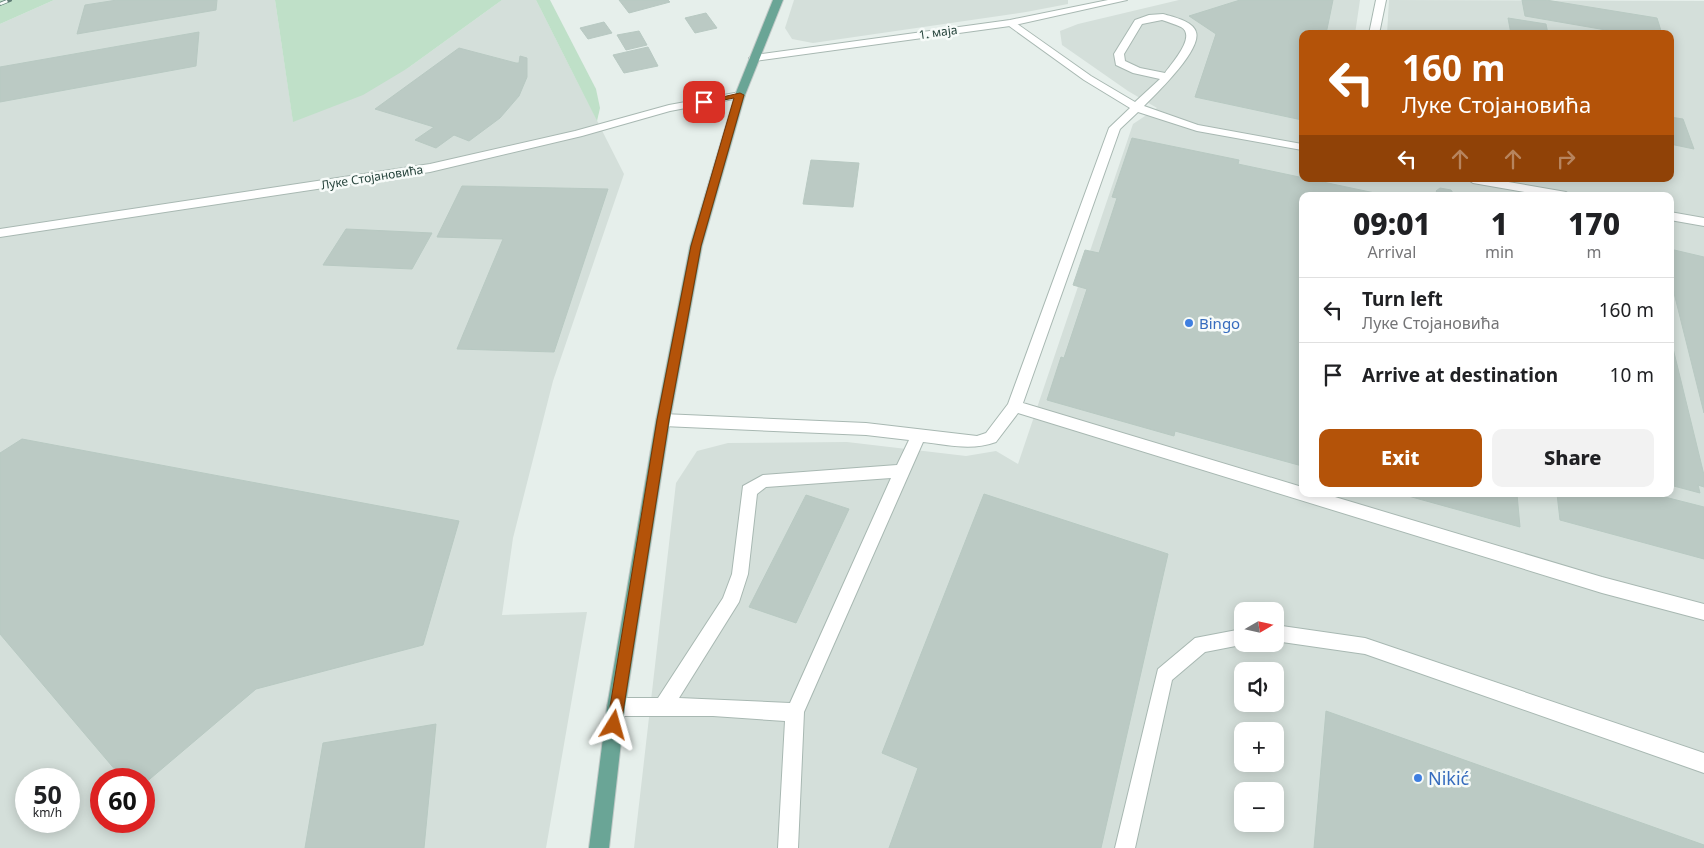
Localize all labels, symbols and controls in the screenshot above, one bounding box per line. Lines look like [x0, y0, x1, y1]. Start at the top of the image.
street label: 1. маја [918, 21, 958, 43]
text: 160 m [1402, 44, 1505, 91]
icon: left [1319, 50, 1384, 115]
pin [683, 81, 725, 123]
icon: arrive [690, 88, 718, 116]
text: Луке Стојановића [1402, 89, 1591, 119]
icon: left [1393, 145, 1421, 173]
icon: ahead [1446, 145, 1474, 173]
icon: ahead [1499, 145, 1527, 173]
icon: right [1552, 145, 1580, 173]
street label: Луке Стојановића [320, 161, 424, 193]
text: 09:01 [1353, 203, 1431, 244]
text: 1 [1491, 203, 1508, 244]
text: 170 [1568, 203, 1620, 244]
text: Arrival [1368, 241, 1416, 263]
text: min [1485, 241, 1514, 263]
text: m [1586, 241, 1601, 263]
text: Turn left [1362, 286, 1443, 312]
icon: left [1319, 296, 1347, 324]
text: 160 m [1599, 297, 1654, 323]
text: Луке Стојановића [1362, 312, 1500, 334]
place label: Bingo [1199, 313, 1240, 333]
marker: Bingo [1183, 317, 1195, 329]
icon: arrive [1319, 361, 1347, 389]
text: Arrive at destination [1362, 362, 1558, 388]
text: 10 m [1610, 362, 1654, 388]
button: Exit [1319, 429, 1482, 487]
button: Share [1492, 429, 1654, 487]
north arrow [1234, 602, 1284, 652]
map controls [1234, 602, 1284, 832]
button: sound [1234, 662, 1284, 712]
position arrow [587, 698, 639, 750]
button: + [1234, 722, 1284, 772]
place label: Nikić [1428, 766, 1470, 790]
speed limit sign: 60 [90, 768, 155, 833]
marker: Nikić [1412, 772, 1424, 784]
text: 50 [33, 777, 62, 811]
button: − [1234, 782, 1284, 832]
text: km/h [33, 804, 62, 821]

